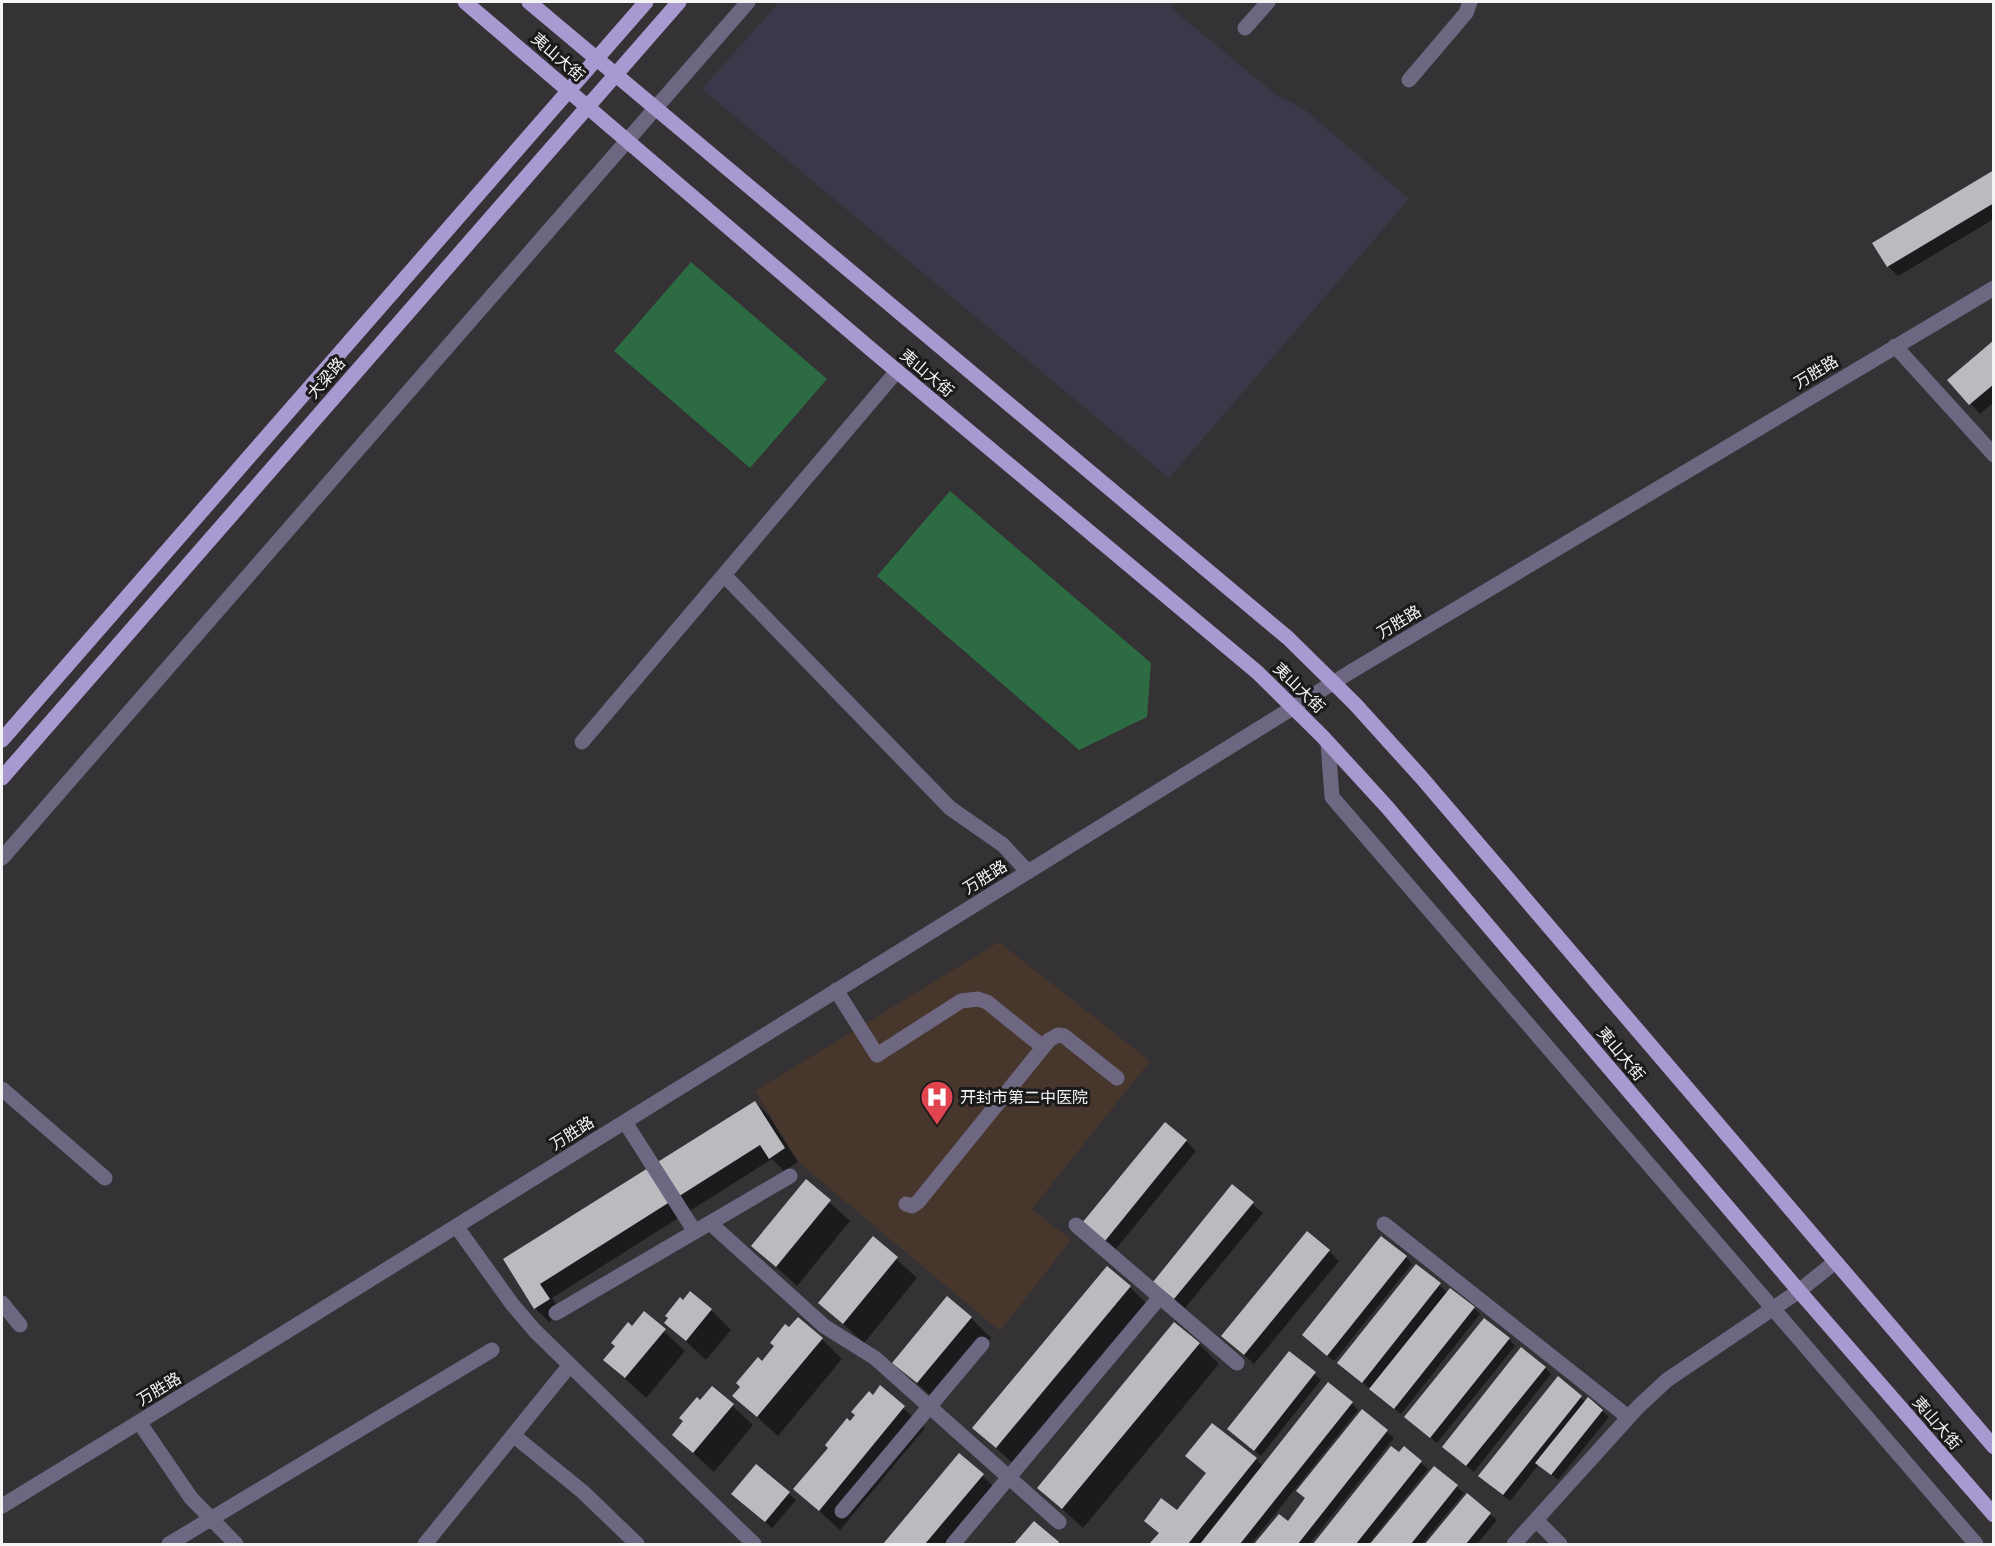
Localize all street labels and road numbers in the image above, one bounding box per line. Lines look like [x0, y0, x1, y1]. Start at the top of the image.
street label: 夷山大街 [528, 29, 588, 85]
street label: 夷山大街 [896, 345, 958, 401]
street label: 万胜路 [1791, 351, 1841, 393]
street label: 大梁路 [303, 354, 349, 402]
street label: 万胜路 [1374, 601, 1424, 643]
street label: 夷山大街 [1269, 659, 1329, 717]
street label: 万胜路 [960, 856, 1010, 898]
street label: 夷山大街 [1593, 1023, 1649, 1085]
street label: 万胜路 [547, 1112, 597, 1154]
street label: 万胜路 [134, 1368, 184, 1410]
street label: 夷山大街 [1909, 1393, 1965, 1453]

